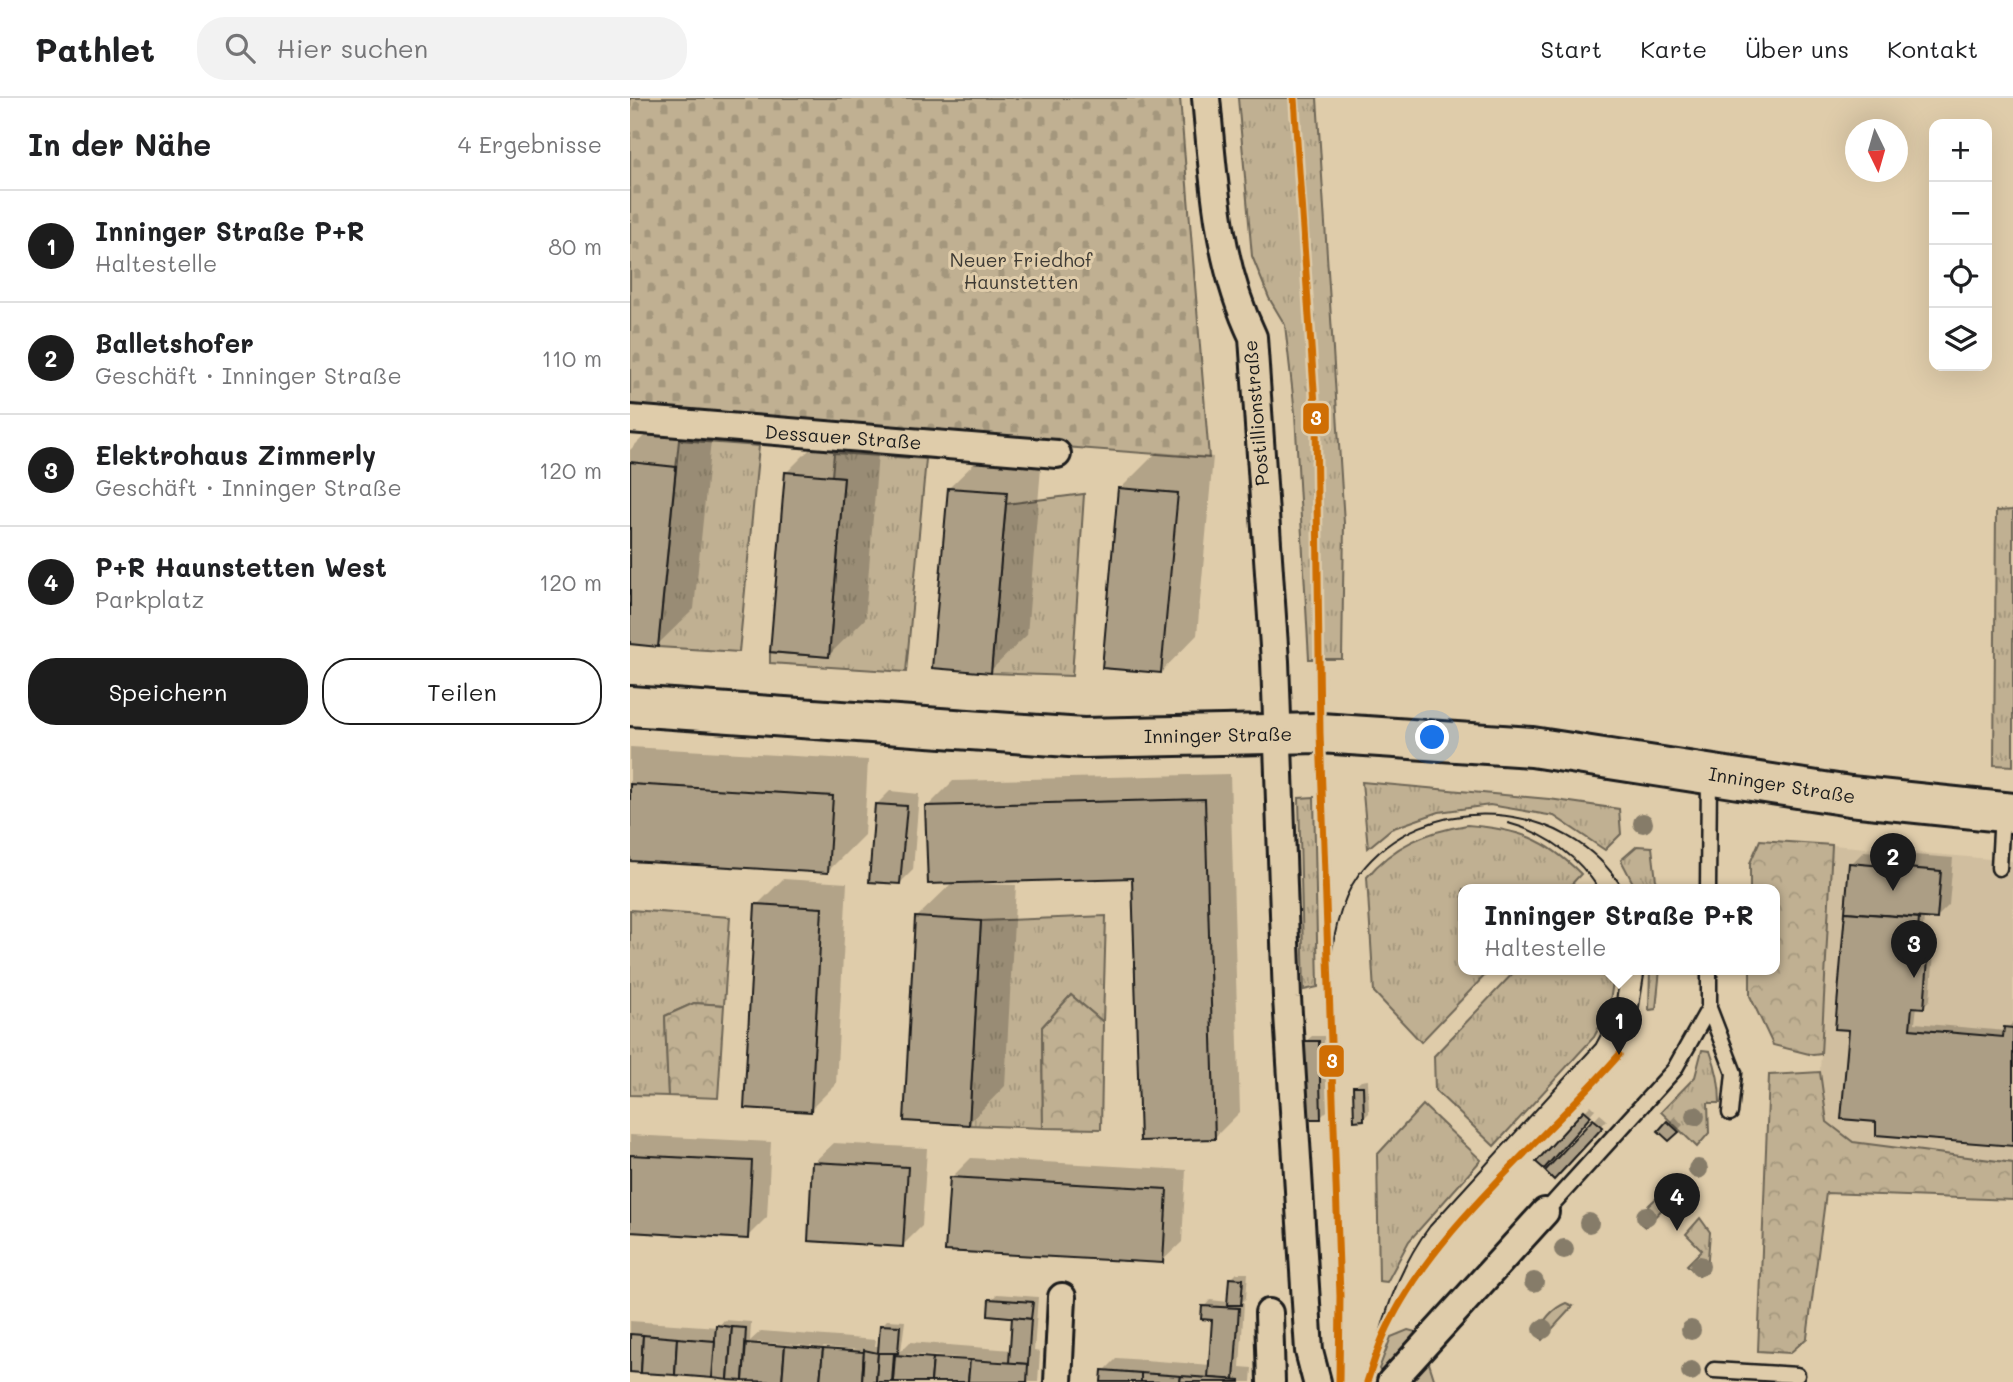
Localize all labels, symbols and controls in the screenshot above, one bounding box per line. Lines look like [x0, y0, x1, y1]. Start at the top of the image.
search box [197, 17, 687, 80]
text: Pathlet [35, 27, 155, 70]
icon: search [221, 29, 259, 67]
text: Hier suchen [277, 31, 428, 65]
text: Start [1540, 33, 1602, 64]
text: Karte [1640, 33, 1707, 64]
text: Über uns [1745, 33, 1849, 64]
text: Kontakt [1887, 33, 1978, 64]
north arrow [1845, 119, 1908, 182]
map controls [1929, 119, 1992, 371]
button: + [1929, 119, 1992, 182]
text: In der Nähe [28, 124, 211, 164]
text: 4 Ergebnisse [458, 129, 602, 159]
button: − [1929, 182, 1992, 245]
text: Inninger Straße P+R [95, 214, 365, 248]
text: 1 [46, 231, 56, 261]
text: 80 m [548, 231, 602, 261]
button: locate [1929, 245, 1992, 308]
park label: Neuer Friedhof Haunstetten [950, 247, 1093, 294]
text: Haltestelle [95, 248, 217, 278]
button: layers [1929, 308, 1992, 371]
text: Balletshofer [95, 326, 254, 360]
street label: Postillionstraße [1237, 339, 1274, 487]
text: 2 [45, 343, 57, 373]
text: 110 m [542, 343, 602, 373]
text: Geschäft · Inninger Straße [95, 360, 402, 390]
line badge: 3 [1302, 402, 1330, 435]
text: 3 [1310, 405, 1322, 430]
street label: Dessauer Straße [764, 419, 922, 454]
text: Elektrohaus Zimmerly [95, 438, 376, 472]
text: 3 [44, 455, 58, 485]
text: 120 m [539, 455, 602, 485]
text: Geschäft · Inninger Straße [95, 472, 402, 502]
text: P+R Haunstetten West [95, 550, 387, 584]
text: 4 [44, 567, 58, 597]
text: 120 m [539, 567, 602, 597]
text: Parkplatz [95, 584, 204, 614]
button: Speichern [28, 658, 308, 725]
button: Teilen [322, 658, 602, 725]
your location [1415, 720, 1449, 754]
street label: Inninger Straße [1144, 721, 1292, 748]
street label: Inninger Straße [1707, 761, 1857, 808]
pin: 2 [1870, 833, 1916, 891]
popup [1458, 884, 1780, 975]
text: Inninger Straße P+R [1484, 898, 1754, 932]
pin: 3 [1891, 920, 1937, 978]
text: Haltestelle [1484, 932, 1606, 962]
pin: 1 [1596, 997, 1642, 1055]
line badge: 3 [1318, 1044, 1345, 1078]
text: 3 [1326, 1048, 1338, 1073]
pin: 4 [1654, 1173, 1700, 1231]

